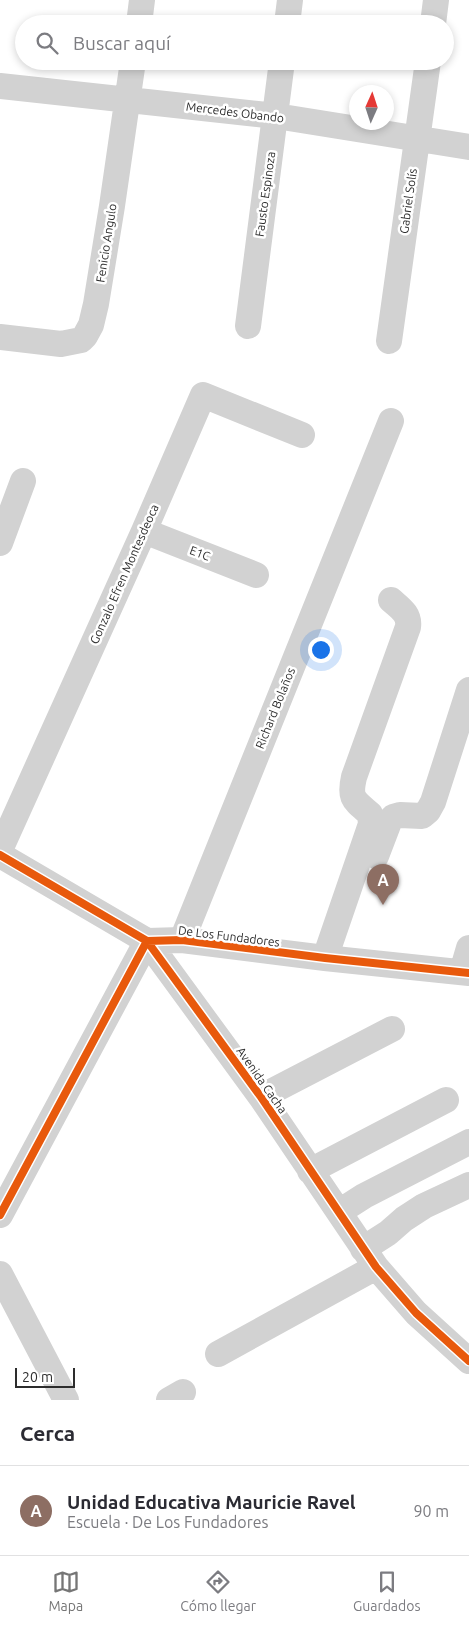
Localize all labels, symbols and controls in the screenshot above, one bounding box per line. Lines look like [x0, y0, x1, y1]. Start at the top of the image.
search box [15, 15, 454, 70]
icon: search [33, 29, 61, 57]
text: Buscar aquí [73, 32, 171, 54]
north arrow [349, 85, 394, 130]
street label: Mercedes Obando [185, 100, 285, 124]
street label: Fausto Espinoza [253, 151, 277, 237]
street label: Gabriel Solís [397, 168, 419, 234]
street label: Fenicio Angulo [93, 203, 119, 283]
street label: Gonzalo Efren Montesdeoca [87, 502, 161, 646]
street label: E1C [188, 543, 213, 563]
your location [308, 637, 334, 663]
street label: Richard Bolaños [253, 666, 297, 750]
pin: A [367, 864, 399, 905]
street label: De Los Fundadores [177, 923, 281, 949]
street label: Avenida Cacha [234, 1044, 290, 1116]
scale bar [15, 1365, 75, 1388]
text: 20 m [22, 1369, 53, 1385]
text: Cerca [20, 1421, 75, 1445]
text: Unidad Educativa Mauricie Ravel [67, 1491, 356, 1513]
text: A [30, 1502, 42, 1520]
text: 90 m [413, 1502, 449, 1520]
text: Escuela · De Los Fundadores [67, 1513, 269, 1531]
tab: Mapa [48, 1568, 83, 1614]
tab: Cómo llegar [180, 1568, 256, 1614]
tab: Guardados [353, 1568, 421, 1614]

